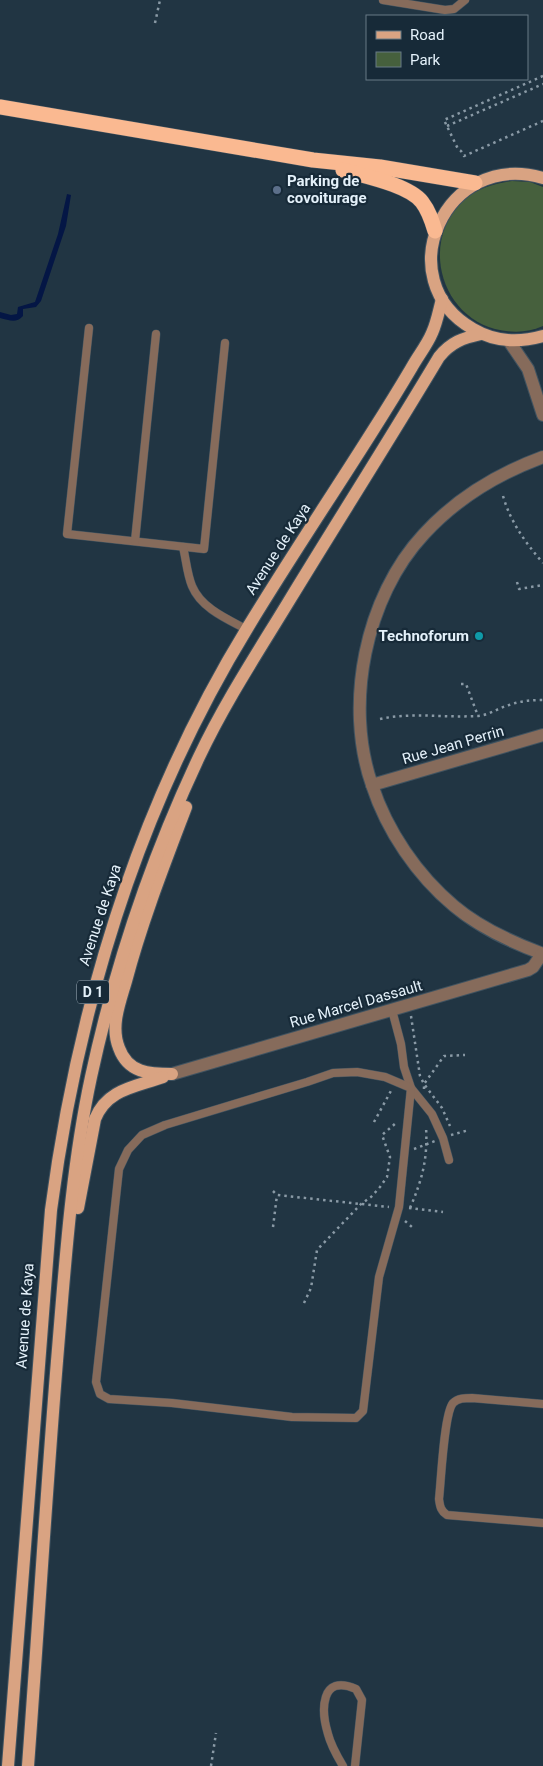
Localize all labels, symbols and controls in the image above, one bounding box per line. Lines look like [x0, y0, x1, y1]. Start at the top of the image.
legend [366, 15, 528, 80]
text: Road [410, 26, 444, 44]
text: Park [410, 51, 441, 69]
place label: Parking de covoiturage [287, 172, 367, 207]
marker: Parking de covoiturage [271, 184, 283, 196]
street label: Avenue de Kaya [242, 500, 314, 598]
place label: Technoforum [378, 627, 469, 645]
marker: Technoforum [473, 630, 485, 642]
street label: Rue Jean Perrin [400, 722, 506, 768]
street label: Avenue de Kaya [75, 862, 125, 968]
street label: Rue Marcel Dassault [288, 976, 424, 1032]
road number: D 1 [77, 980, 109, 1004]
street label: Avenue de Kaya [12, 1263, 38, 1369]

